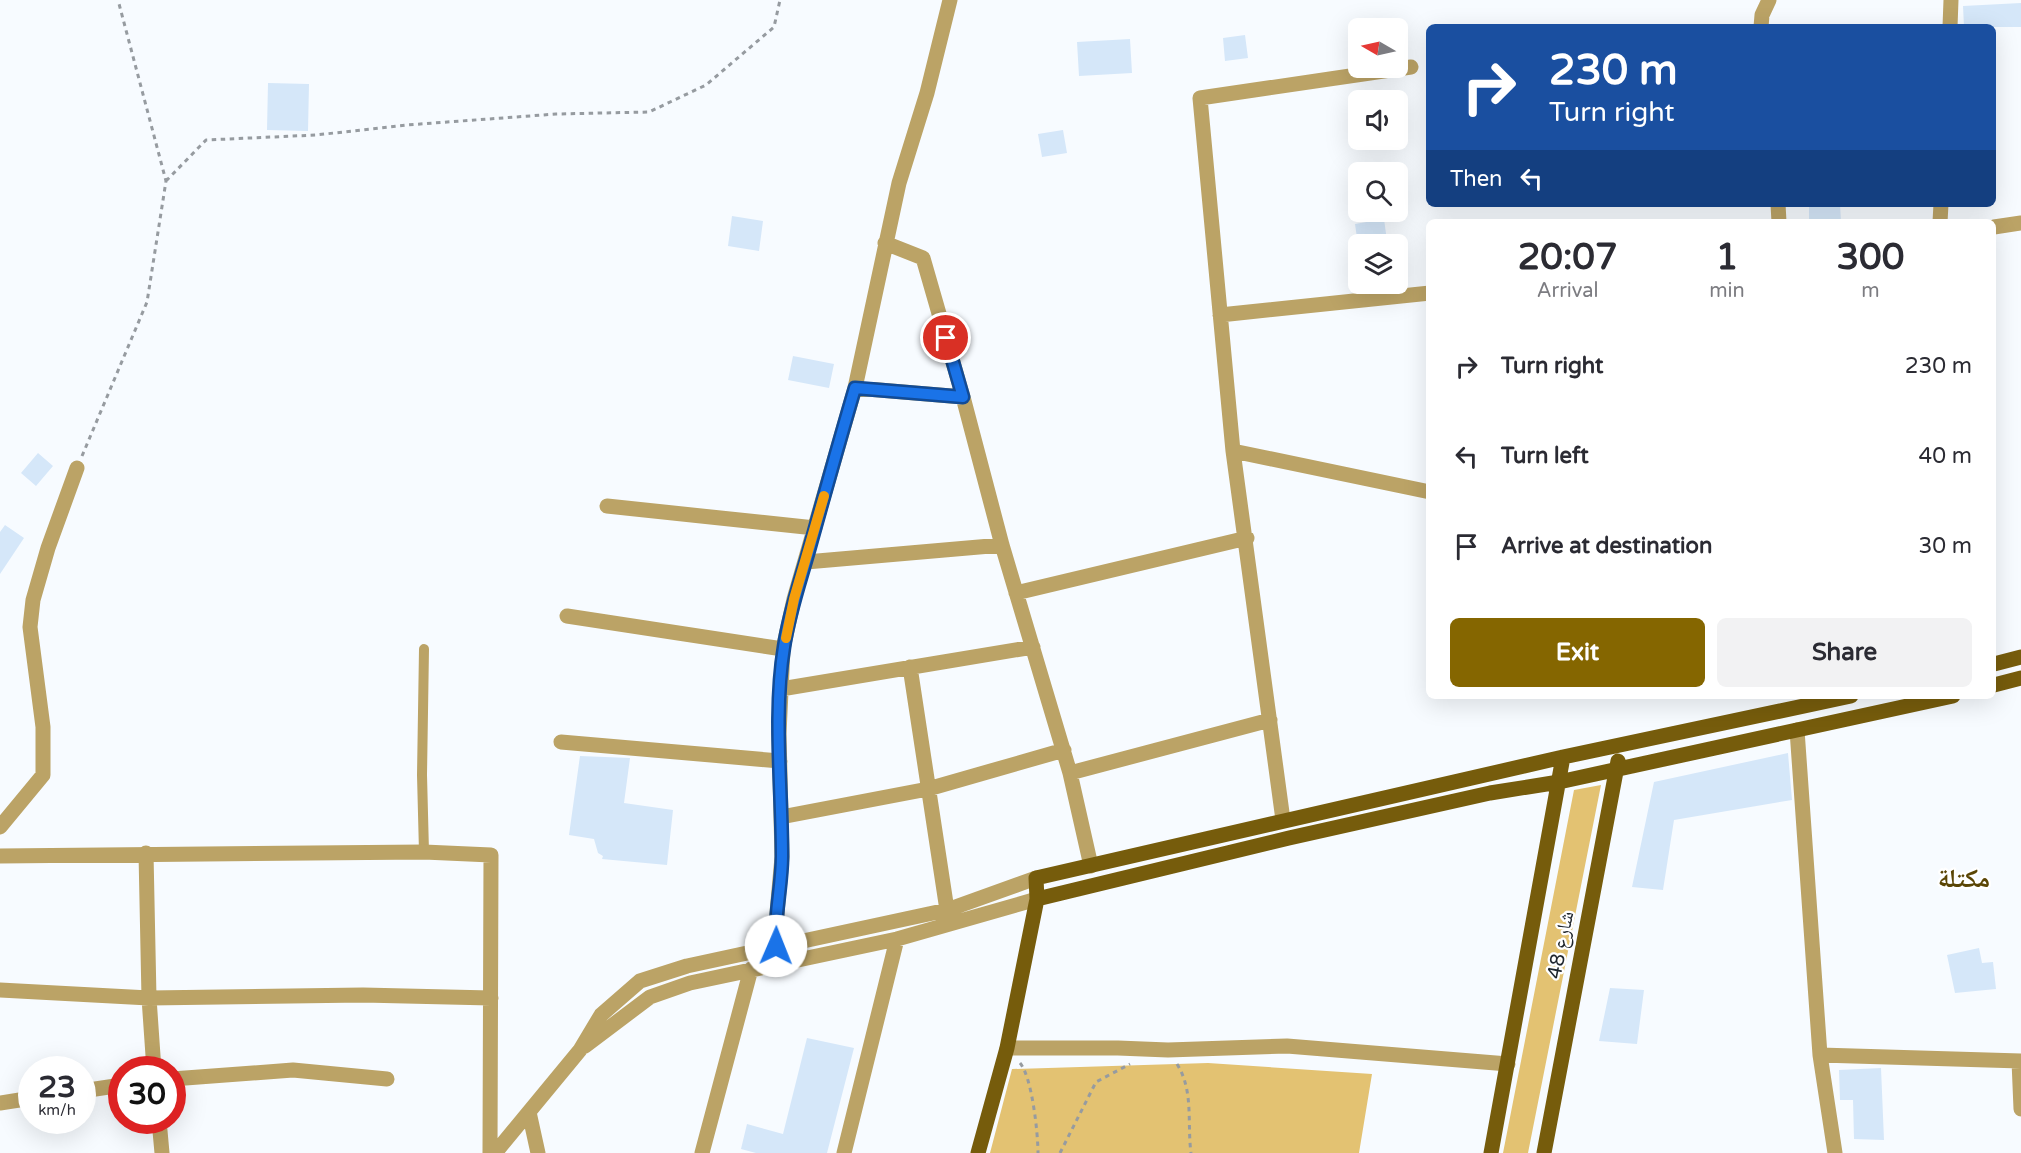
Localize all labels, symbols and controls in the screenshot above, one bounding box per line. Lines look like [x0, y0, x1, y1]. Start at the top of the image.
north arrow [1348, 18, 1408, 78]
map controls [1348, 18, 1408, 294]
text: 230 m [1549, 45, 1678, 96]
icon: right [1450, 48, 1528, 126]
button: sound [1348, 90, 1408, 150]
text: Turn right [1549, 96, 1675, 129]
button: search [1348, 162, 1408, 222]
icon: left [1515, 162, 1548, 195]
text: Then [1450, 166, 1503, 192]
button: layers [1348, 234, 1408, 294]
text: 20:07 [1518, 236, 1618, 279]
text: 1 [1716, 236, 1738, 279]
text: 300 [1836, 236, 1904, 279]
text: Arrival [1537, 279, 1599, 303]
text: min [1709, 279, 1745, 303]
text: m [1861, 279, 1880, 303]
pin [920, 312, 971, 363]
icon: arrive [929, 321, 962, 354]
icon: right [1450, 350, 1483, 383]
text: Turn right [1501, 353, 1603, 379]
text: 230 m [1905, 353, 1972, 379]
icon: left [1450, 440, 1483, 473]
text: Turn left [1501, 443, 1589, 469]
text: 40 m [1918, 443, 1972, 469]
icon: arrive [1450, 530, 1483, 563]
text: Arrive at destination [1501, 533, 1712, 559]
text: 30 m [1918, 533, 1972, 559]
button: Exit [1450, 618, 1705, 687]
button: Share [1717, 618, 1972, 687]
district label: مكتلة [1938, 863, 1990, 894]
street label: 48 شارع [1543, 909, 1579, 981]
position arrow [744, 914, 808, 978]
speed limit sign: 30 [108, 1056, 186, 1134]
text: 23 [38, 1069, 76, 1106]
text: km/h [38, 1101, 76, 1119]

